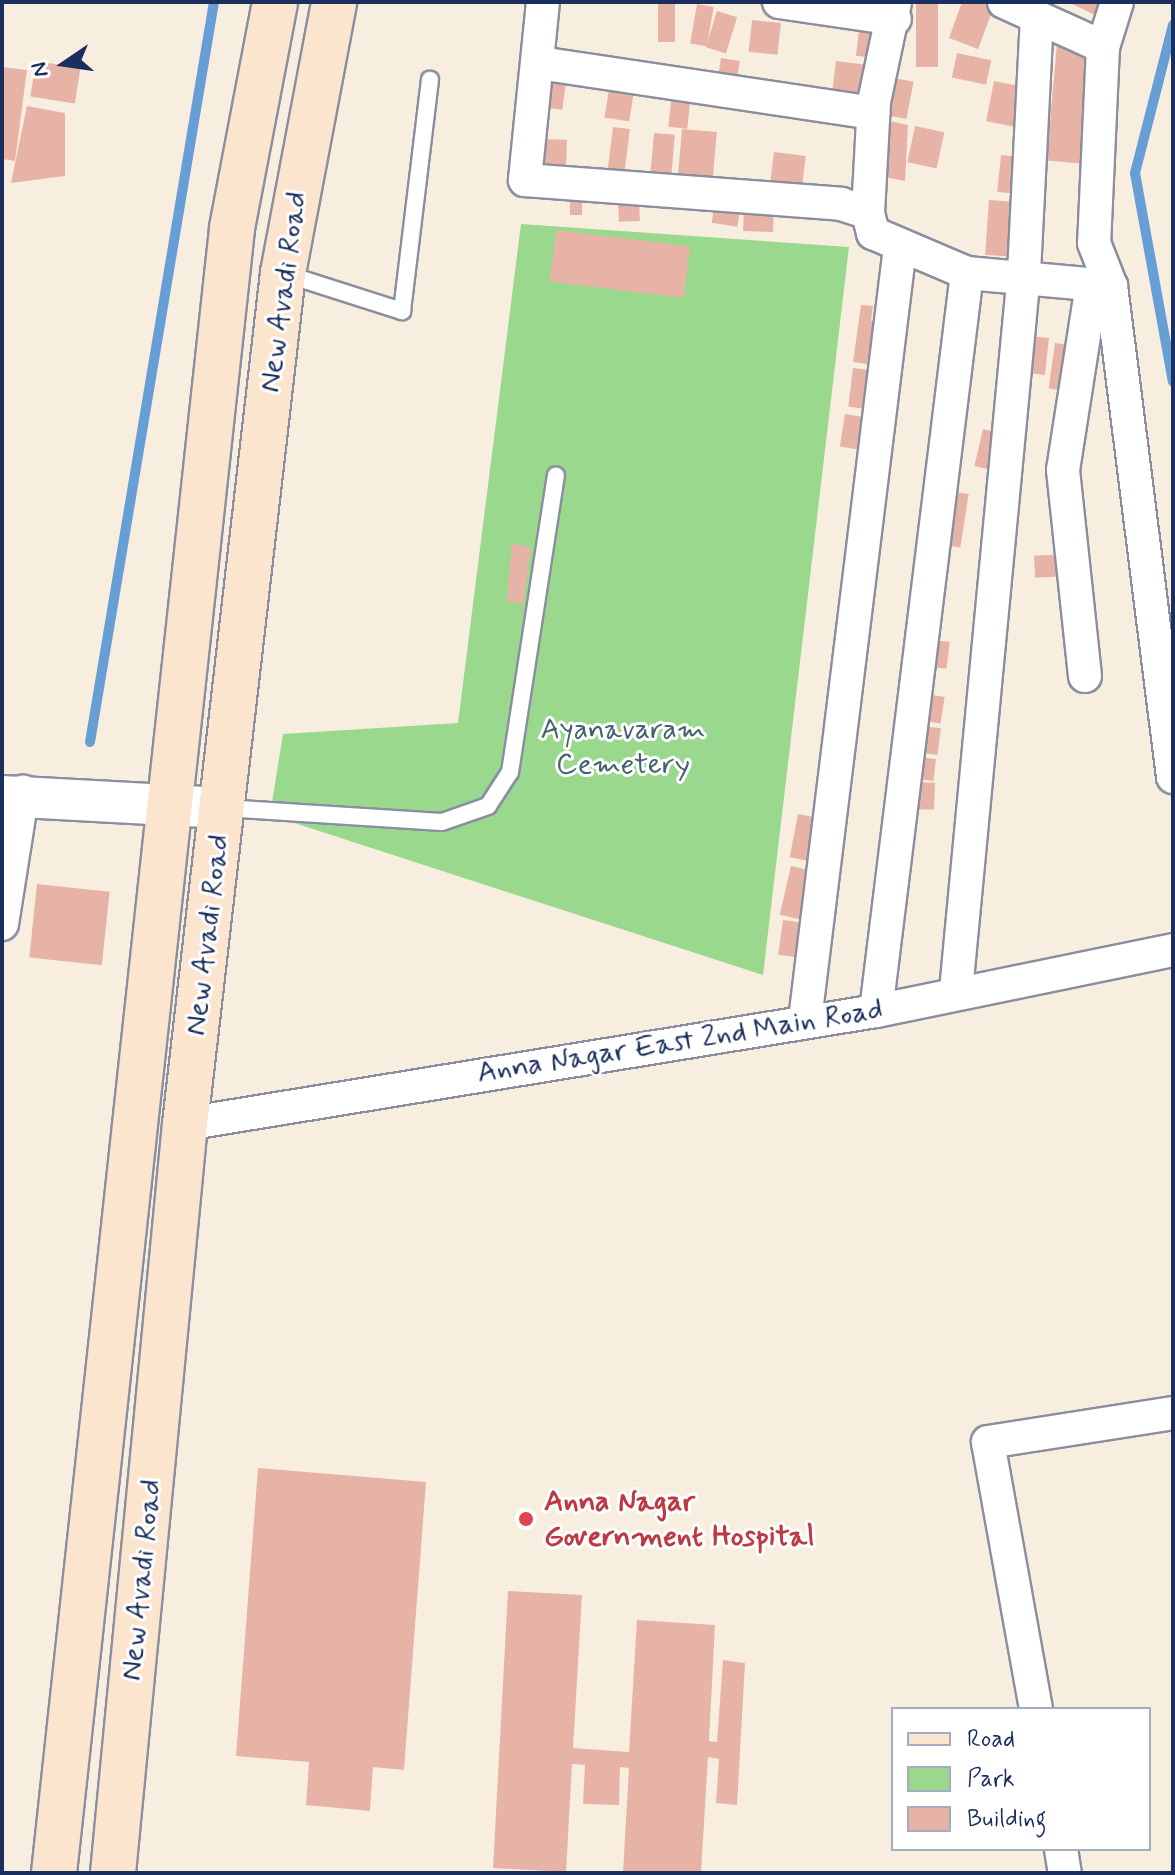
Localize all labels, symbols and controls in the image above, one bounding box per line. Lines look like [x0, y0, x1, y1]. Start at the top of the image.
north arrow [24, 24, 104, 104]
text: N [25, 59, 56, 80]
street label: New Avadi Road [252, 191, 316, 393]
park label: Ayanavaram Cemetery [541, 712, 705, 782]
street label: New Avadi Road [178, 834, 238, 1036]
street label: Anna Nagar East 2nd Main Road [476, 992, 884, 1092]
street label: New Avadi Road [114, 1479, 170, 1681]
place label: Anna Nagar Government Hospital [544, 1484, 818, 1554]
marker: Anna Nagar Government Hospital [515, 1508, 537, 1530]
legend [891, 1707, 1151, 1851]
text: Road [967, 1724, 1015, 1755]
text: Park [967, 1764, 1015, 1795]
text: Building [967, 1804, 1047, 1835]

